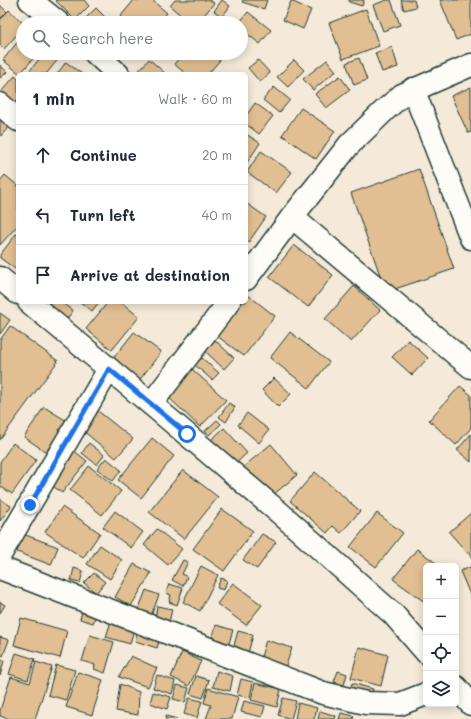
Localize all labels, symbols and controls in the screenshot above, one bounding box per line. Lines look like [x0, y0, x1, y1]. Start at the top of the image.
search box [16, 16, 248, 60]
icon: search [30, 27, 52, 49]
text: Search here [62, 28, 153, 48]
text: 1 min [32, 87, 75, 109]
text: Walk · 60 m [158, 90, 232, 107]
icon: ahead [32, 144, 54, 166]
text: Continue [70, 145, 137, 165]
text: 20 m [202, 146, 232, 163]
icon: left [32, 204, 54, 226]
text: Turn left [70, 205, 135, 225]
text: 40 m [202, 206, 232, 223]
icon: arrive [32, 264, 54, 286]
text: Arrive at destination [70, 265, 230, 285]
route start [178, 425, 196, 443]
route end [21, 496, 39, 514]
map controls [423, 563, 459, 707]
button: + [423, 563, 459, 599]
button: − [423, 599, 459, 635]
button: locate [423, 635, 459, 671]
button: layers [423, 671, 459, 707]

